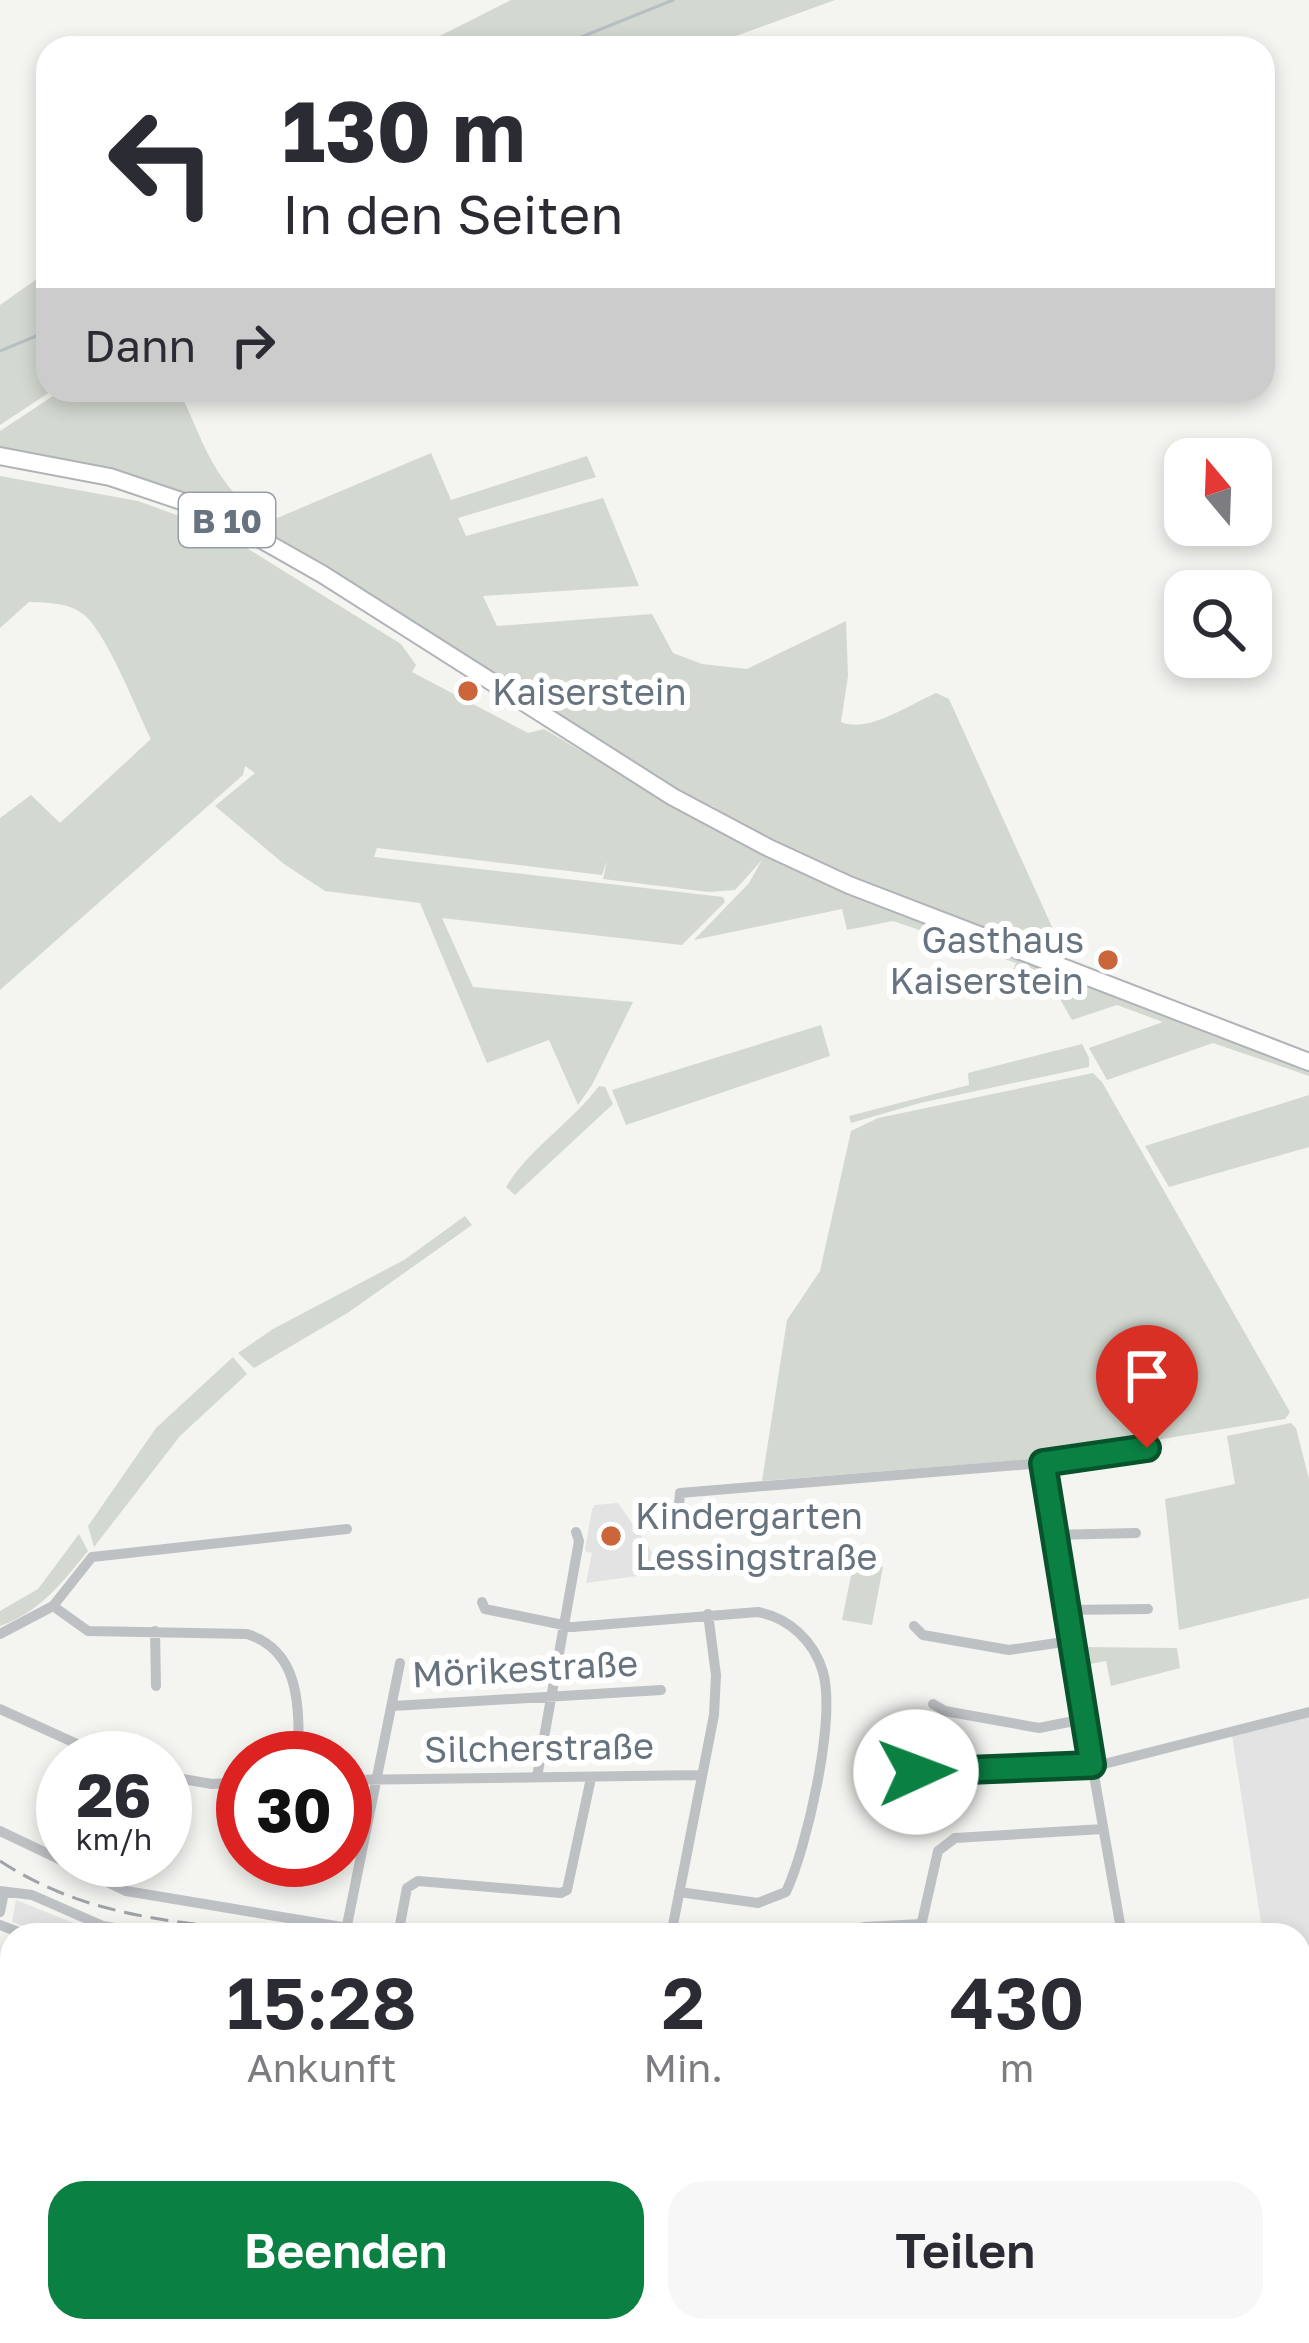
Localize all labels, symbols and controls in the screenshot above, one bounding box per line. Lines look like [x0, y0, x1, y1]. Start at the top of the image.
text: 130 m [282, 80, 526, 180]
icon: left [84, 84, 240, 240]
text: In den Seiten [282, 181, 623, 246]
icon: right [220, 312, 286, 378]
text: Dann [84, 318, 196, 372]
north arrow [1164, 438, 1272, 546]
map controls [1164, 438, 1272, 678]
road number: B 10 [179, 493, 275, 547]
button: search [1164, 570, 1272, 678]
place label: Kaiserstein [492, 670, 687, 713]
marker: Kaiserstein [455, 678, 481, 704]
place label: Gasthaus Kaiserstein [889, 918, 1084, 1002]
marker: Gasthaus Kaiserstein [1095, 947, 1121, 973]
pin [1096, 1325, 1198, 1448]
icon: arrive [1114, 1343, 1180, 1409]
place label: Kindergarten Lessingstraße [635, 1494, 877, 1578]
marker: Kindergarten Lessingstraße [598, 1523, 624, 1549]
street label: Mörikestraße [411, 1641, 639, 1695]
position arrow [853, 1709, 979, 1835]
street label: Silcherstraße [424, 1723, 654, 1771]
speed limit sign: 30 [216, 1731, 372, 1887]
text: 26 [77, 1758, 151, 1830]
text: km/h [76, 1821, 152, 1857]
text: 15:28 [227, 1958, 417, 2045]
text: 2 [662, 1958, 705, 2045]
text: 430 [950, 1958, 1084, 2045]
text: Ankunft [247, 2044, 397, 2091]
text: Min. [643, 2044, 723, 2091]
text: m [1000, 2044, 1034, 2091]
button: Beenden [48, 2181, 644, 2319]
button: Teilen [668, 2181, 1263, 2319]

